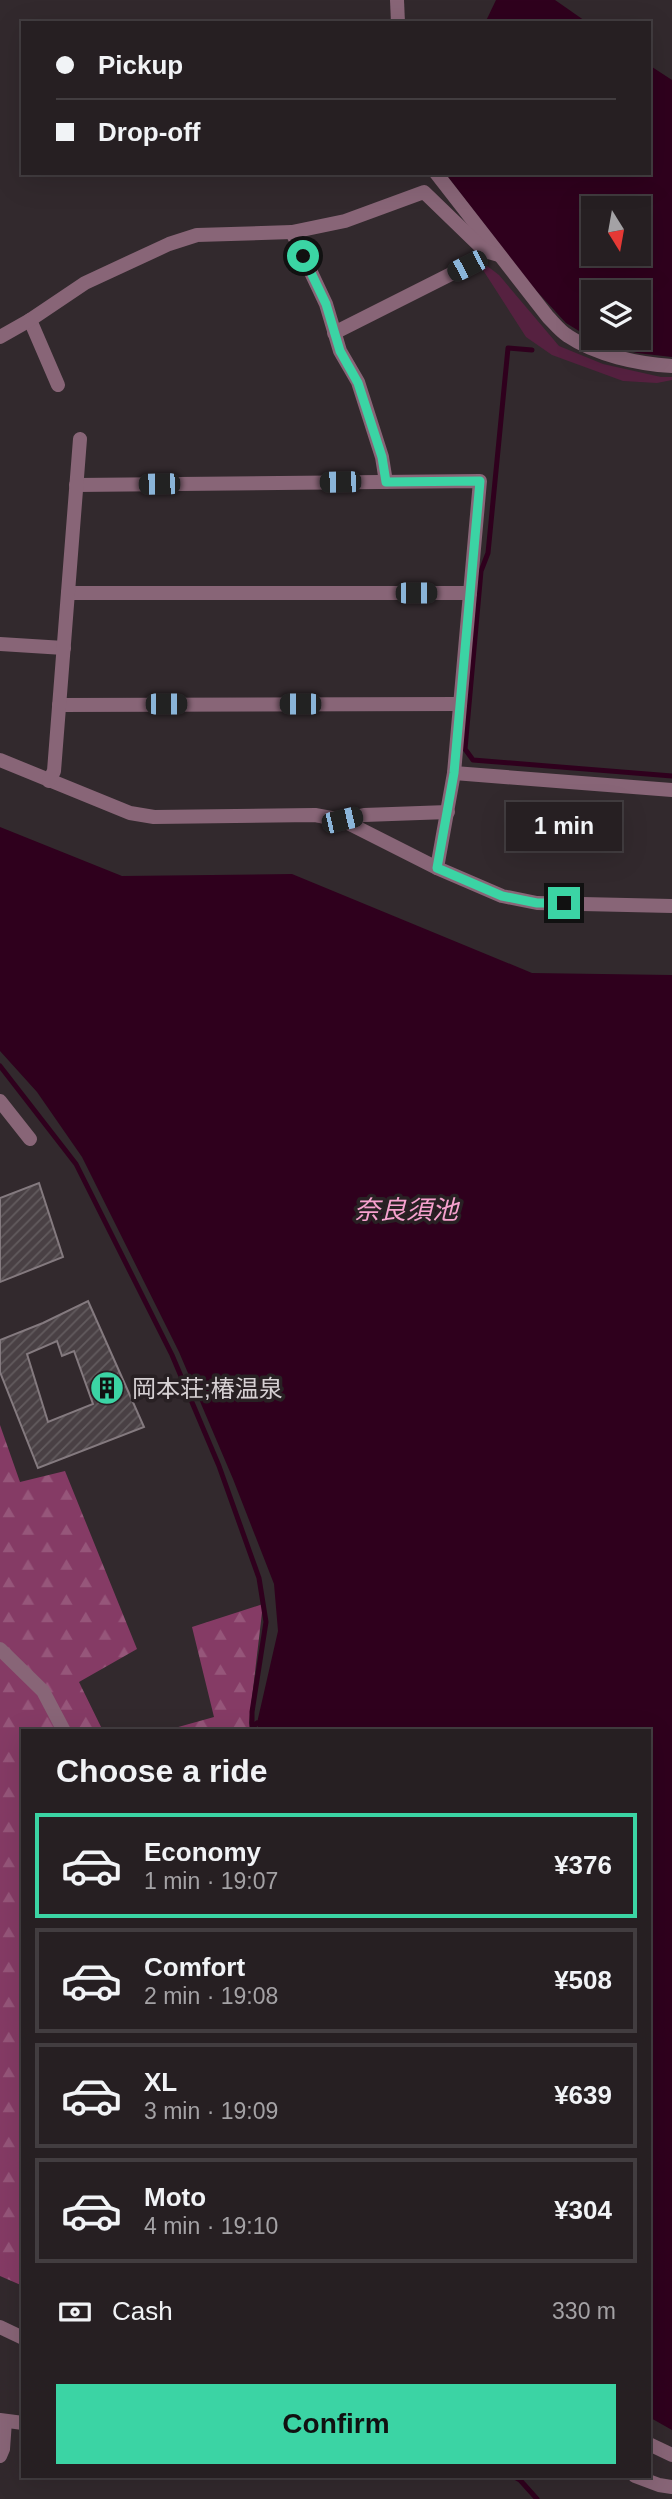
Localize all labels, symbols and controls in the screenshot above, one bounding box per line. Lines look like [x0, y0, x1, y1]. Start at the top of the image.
text: Pickup [98, 50, 183, 80]
text: Drop-off [98, 117, 201, 147]
north arrow [581, 196, 651, 266]
map controls [581, 196, 651, 350]
route start [287, 240, 319, 272]
car [444, 247, 491, 285]
button: layers [581, 280, 651, 350]
car [319, 471, 362, 493]
car [138, 473, 181, 495]
car [396, 583, 438, 604]
car [146, 694, 188, 715]
car [280, 694, 322, 715]
callout: 1 min [506, 802, 622, 850]
car [320, 805, 365, 835]
text: 1 min [534, 813, 594, 839]
route end [548, 887, 580, 919]
water label: 奈良須池 [354, 1195, 461, 1225]
building icon: 岡本荘;椿温泉 [88, 1369, 126, 1407]
place label: 岡本荘;椿温泉 [132, 1375, 283, 1402]
text: Choose a ride [56, 1753, 268, 1789]
icon: car [60, 1834, 123, 1897]
text: Economy [144, 1837, 261, 1867]
text: ¥376 [554, 1850, 612, 1880]
text: 1 min · 19:07 [144, 1868, 278, 1894]
icon: car [60, 1949, 123, 2012]
text: Comfort [144, 1952, 245, 1982]
text: ¥508 [554, 1965, 612, 1995]
text: 2 min · 19:08 [144, 1983, 278, 2009]
icon: car [60, 2064, 123, 2127]
text: XL [144, 2067, 177, 2097]
text: ¥639 [554, 2080, 612, 2110]
text: 3 min · 19:09 [144, 2098, 278, 2124]
icon: car [60, 2179, 123, 2242]
text: Moto [144, 2182, 206, 2212]
text: ¥304 [554, 2195, 612, 2225]
text: 4 min · 19:10 [144, 2213, 278, 2239]
icon: cash [56, 2293, 94, 2331]
text: Cash [112, 2296, 173, 2326]
text: 330 m [552, 2298, 616, 2324]
button: Confirm [56, 2384, 616, 2464]

